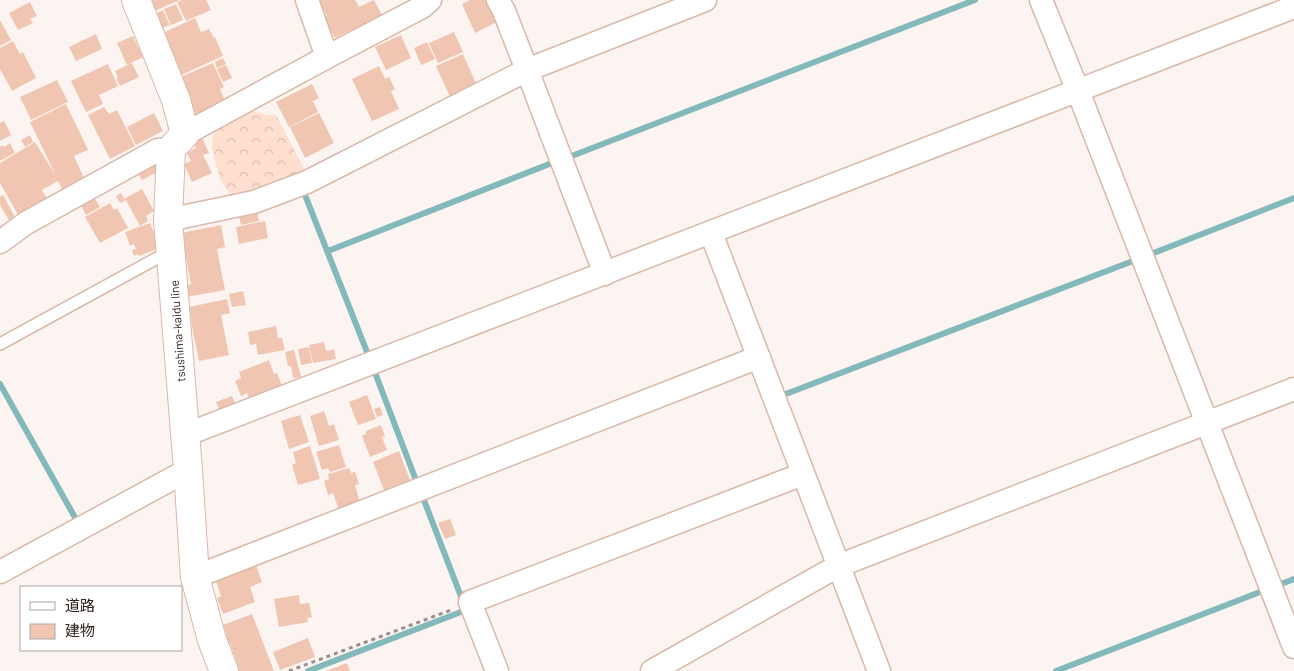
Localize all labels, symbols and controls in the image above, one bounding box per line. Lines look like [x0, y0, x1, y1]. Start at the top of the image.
street label: tsushima-kaidu line [166, 280, 188, 382]
legend [20, 586, 182, 651]
text: 道路 [65, 596, 95, 614]
text: 建物 [65, 621, 95, 639]

